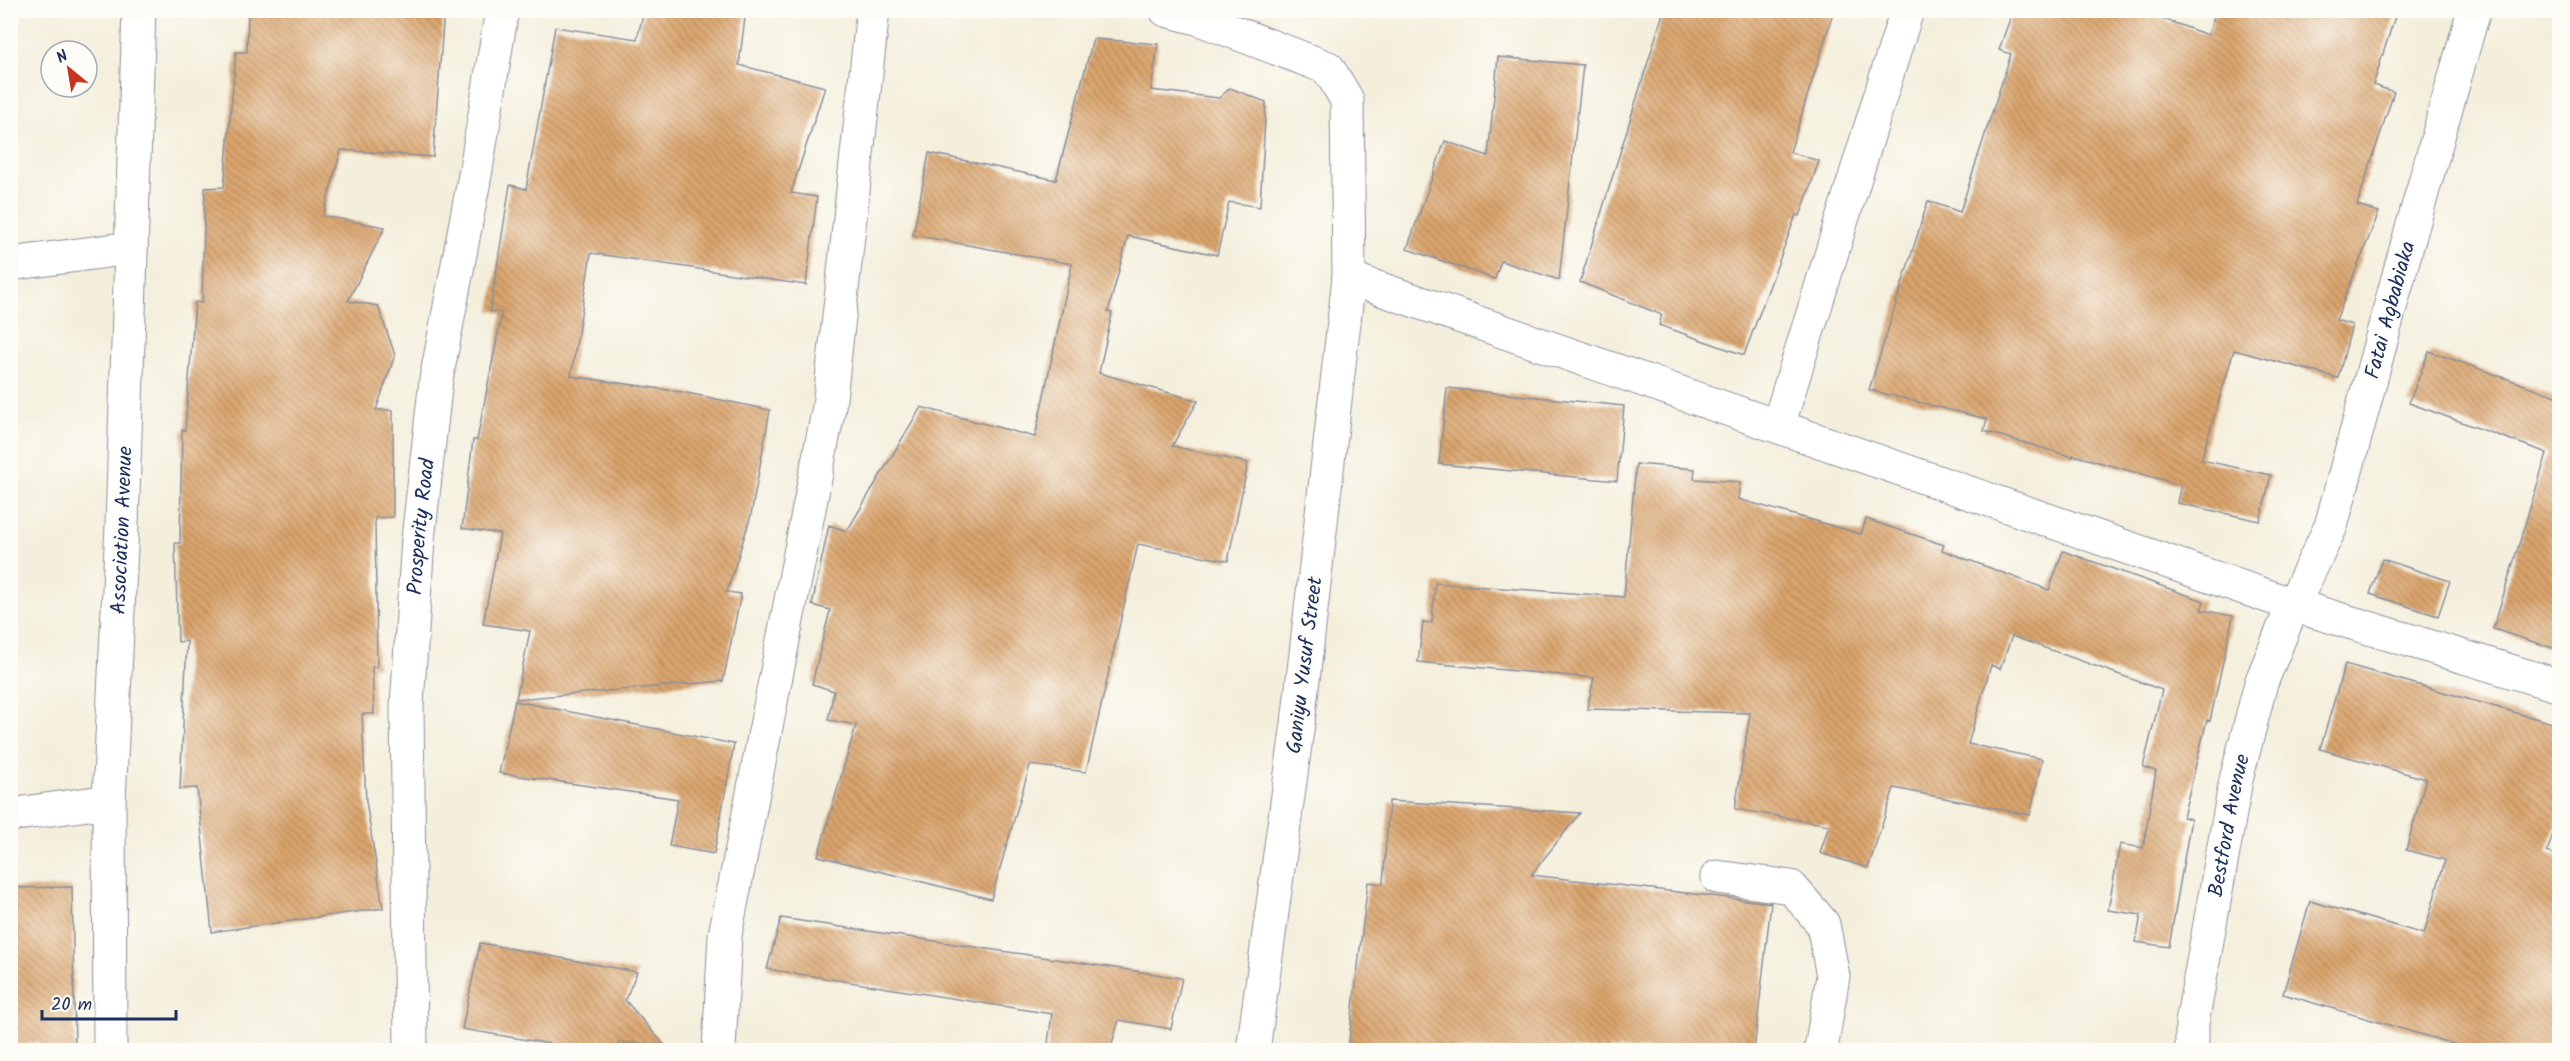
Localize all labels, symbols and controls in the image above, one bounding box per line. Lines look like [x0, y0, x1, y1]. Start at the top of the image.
north arrow [39, 39, 99, 99]
text: N [52, 44, 73, 71]
street label: Fatai Agbabiaka [2356, 238, 2426, 383]
street label: Association Avenue [103, 445, 143, 615]
street label: Prosperity Road [399, 456, 445, 596]
street label: Ganiyu Yusuf Street [1278, 574, 1333, 756]
street label: Bestford Avenue [2200, 750, 2260, 900]
scale bar [42, 983, 176, 1021]
text: 20 m [51, 991, 92, 1020]

